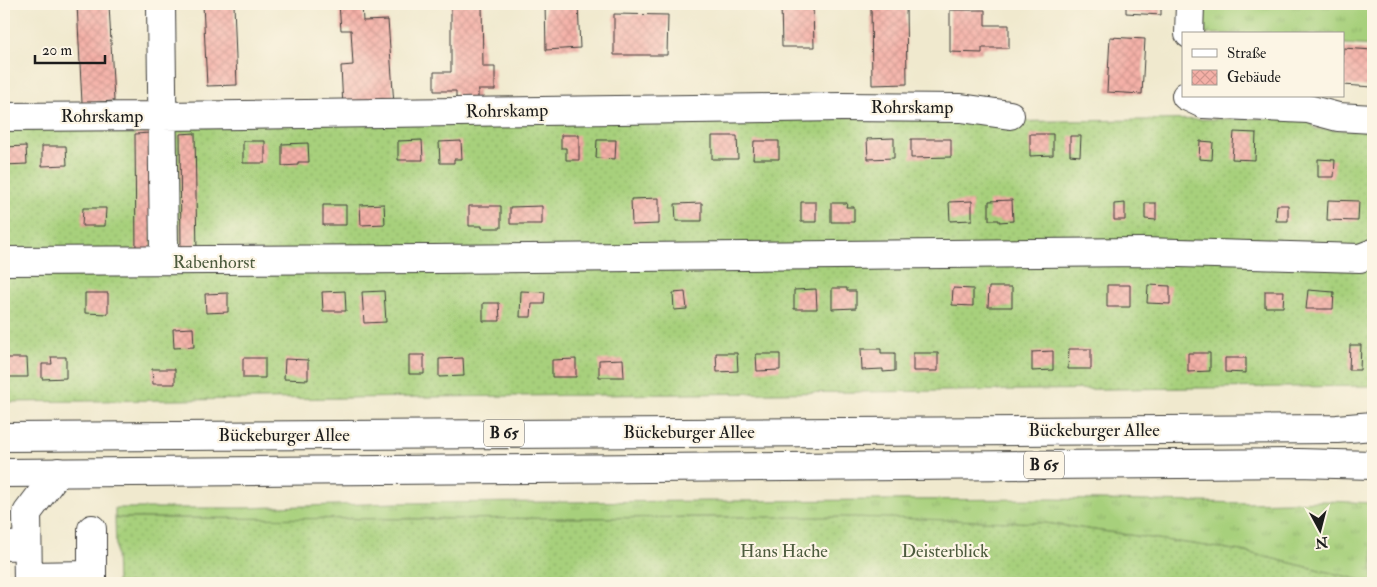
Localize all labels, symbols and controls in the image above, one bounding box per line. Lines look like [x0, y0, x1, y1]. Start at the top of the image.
scale bar [35, 32, 105, 64]
legend [1182, 32, 1344, 98]
text: 20 m [42, 41, 72, 60]
text: Straße [1227, 44, 1266, 63]
text: Gebäude [1227, 68, 1281, 87]
street label: Rohrskamp [871, 96, 953, 119]
street label: Rohrskamp [466, 99, 548, 123]
street label: Rohrskamp [61, 105, 143, 128]
park label: Rabenhorst [173, 251, 256, 274]
road number: B 65 [484, 419, 524, 446]
street label: Bückeburger Allee [1028, 419, 1160, 442]
street label: Bückeburger Allee [623, 421, 755, 444]
street label: Bückeburger Allee [218, 424, 350, 447]
road number: B 65 [1024, 452, 1064, 478]
north arrow [1294, 504, 1344, 554]
text: N [1314, 533, 1330, 552]
park label: Hans Hache [740, 540, 828, 563]
park label: Deisterblick [901, 540, 989, 563]

